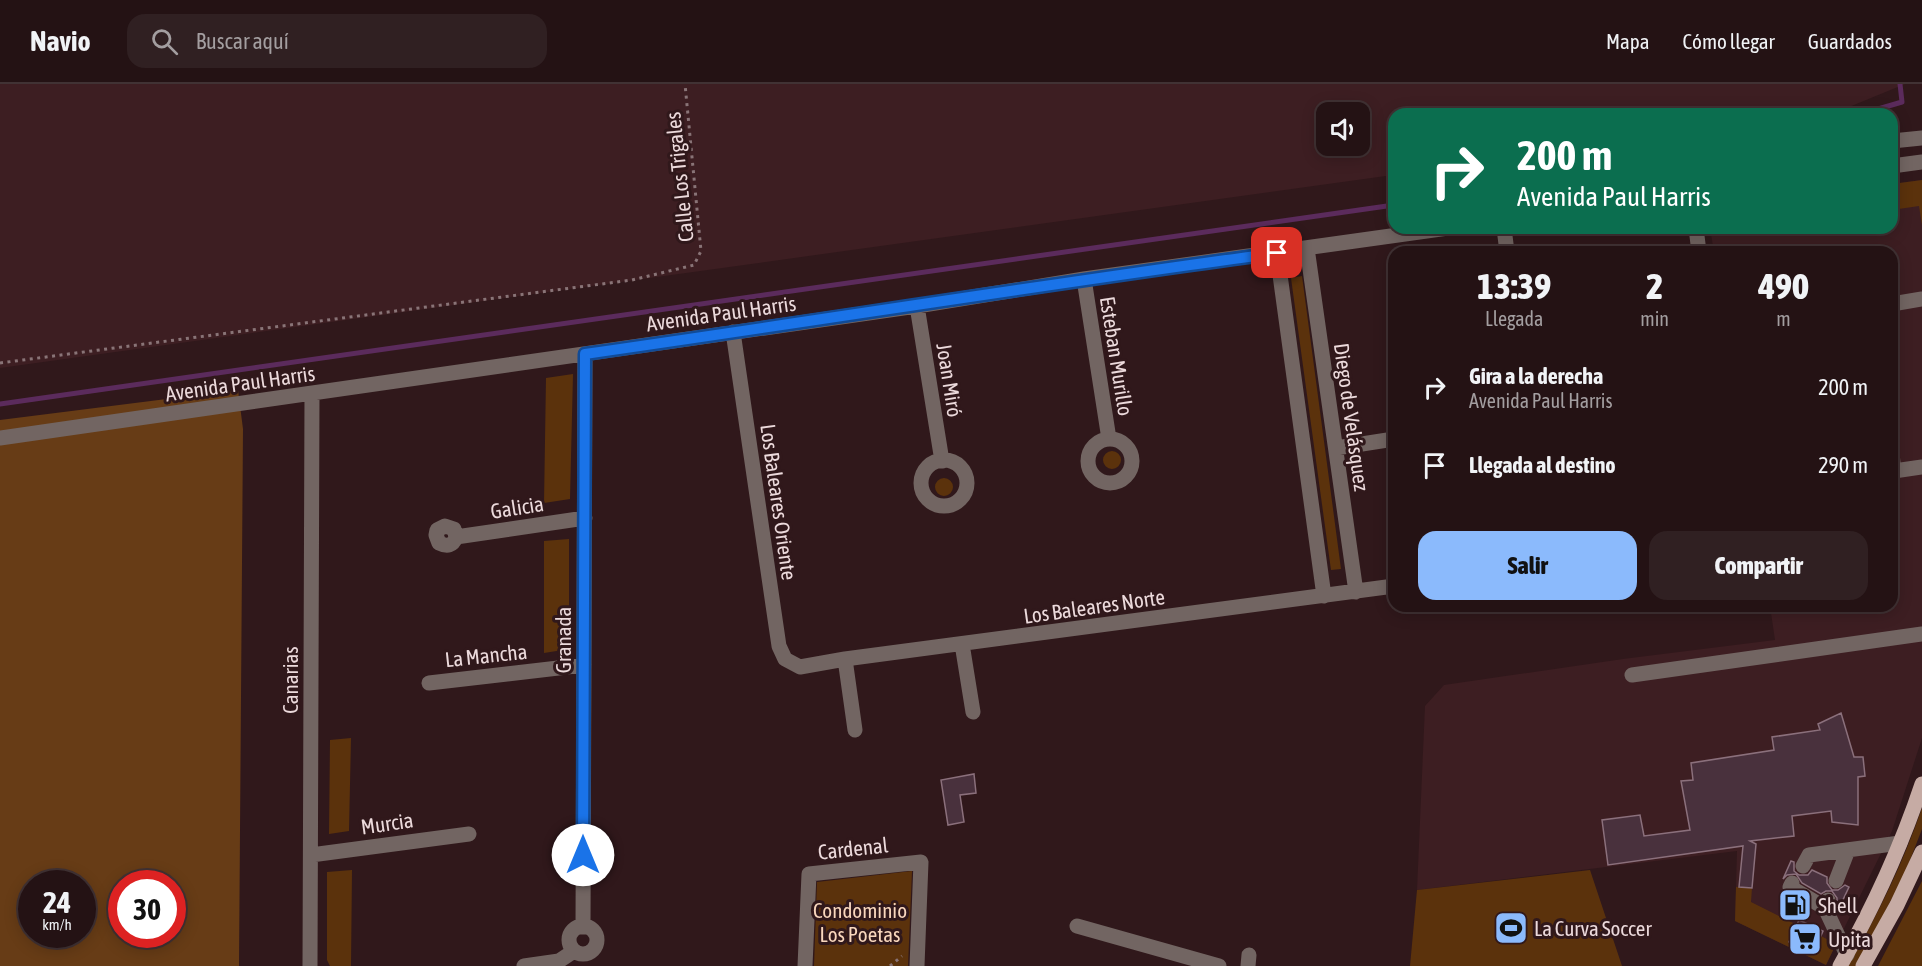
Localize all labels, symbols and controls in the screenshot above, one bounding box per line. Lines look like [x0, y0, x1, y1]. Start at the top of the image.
search box [127, 14, 547, 68]
text: Navio [30, 25, 91, 57]
icon: search [148, 25, 181, 58]
text: Buscar aquí [196, 28, 289, 54]
text: Mapa [1606, 29, 1650, 53]
text: Cómo llegar [1683, 29, 1775, 53]
text: Guardados [1808, 29, 1892, 53]
map controls [1316, 102, 1370, 156]
button: sound [1316, 102, 1370, 156]
street label: Calle Los Trigales [660, 111, 698, 243]
text: 200 m [1517, 131, 1612, 179]
icon: right [1418, 132, 1496, 210]
text: Avenida Paul Harris [1517, 181, 1711, 212]
pin [1251, 227, 1302, 278]
icon: arrive [1260, 236, 1293, 269]
text: 13:39 [1477, 265, 1551, 307]
text: 2 [1646, 265, 1663, 307]
text: 490 [1758, 265, 1809, 307]
street label: Avenida Paul Harris [645, 291, 797, 335]
street label: Esteban Murillo [1096, 295, 1138, 417]
text: Llegada [1485, 307, 1543, 330]
text: min [1640, 307, 1669, 330]
text: m [1776, 307, 1791, 330]
street label: Joan Miró [932, 341, 968, 419]
street label: Diego de Velásquez [1330, 342, 1374, 493]
street label: Avenida Paul Harris [164, 361, 316, 405]
text: Gira a la derecha [1469, 363, 1603, 389]
icon: right [1418, 371, 1451, 404]
text: 200 m [1818, 374, 1868, 400]
text: Avenida Paul Harris [1469, 389, 1613, 412]
street label: Los Baleares Oriente [756, 423, 802, 581]
icon: arrive [1418, 449, 1451, 482]
text: Llegada al destino [1469, 452, 1616, 478]
text: 290 m [1818, 452, 1868, 478]
street label: Galicia [489, 491, 545, 523]
button: Salir [1418, 531, 1637, 600]
button: Compartir [1649, 531, 1868, 600]
street label: Los Baleares Norte [1022, 584, 1166, 628]
street label: Granada [551, 607, 575, 673]
street label: La Mancha [444, 639, 528, 671]
street label: Canarias [278, 646, 302, 714]
street label: Murcia [359, 807, 415, 839]
position arrow [551, 823, 615, 887]
street label: Cardenal [817, 832, 890, 864]
speed limit sign: 30 [108, 870, 186, 948]
text: 24 [43, 885, 71, 919]
fuel station icon: Shell [1777, 887, 1813, 923]
place label: Shell [1818, 893, 1858, 917]
park label: Condominio Los Poetas [813, 898, 907, 946]
sports icon: La Curva Soccer [1493, 910, 1529, 946]
text: km/h [42, 916, 72, 933]
place label: La Curva Soccer [1534, 916, 1652, 940]
supermarket icon: Upita [1787, 921, 1823, 957]
place label: Upita [1828, 927, 1871, 951]

